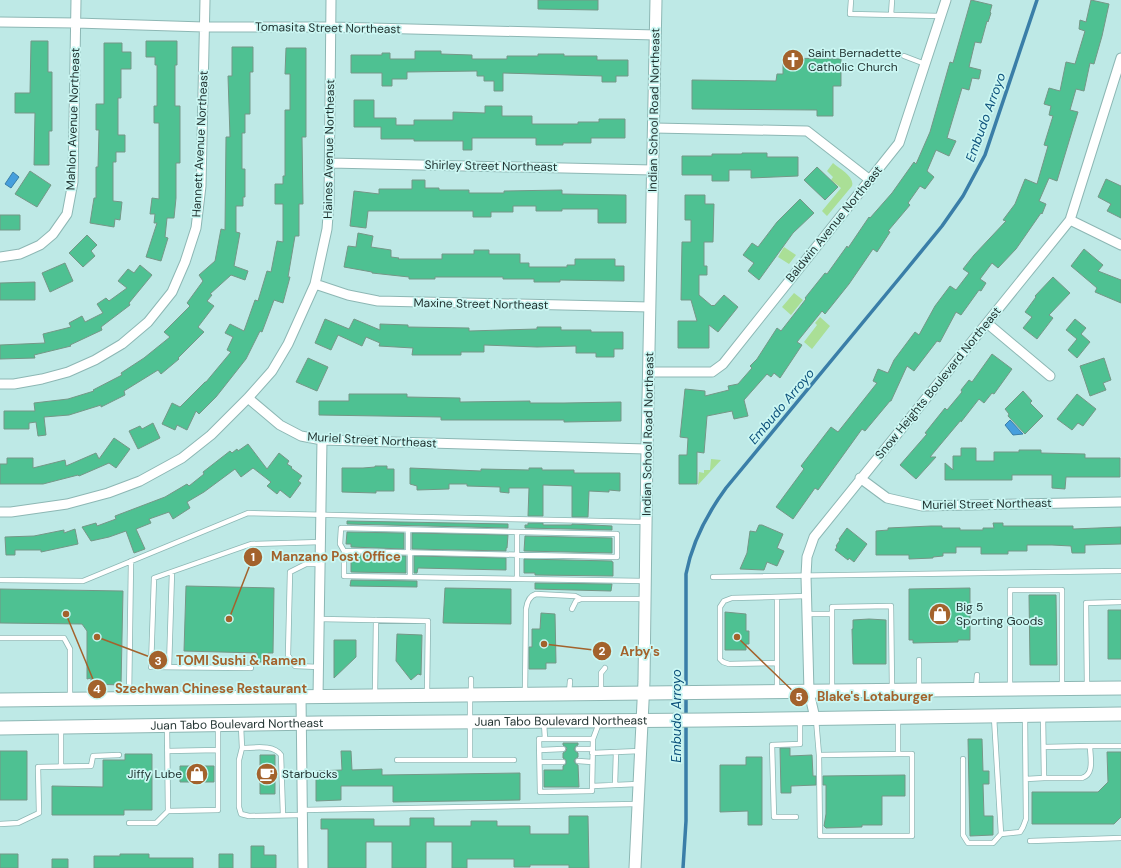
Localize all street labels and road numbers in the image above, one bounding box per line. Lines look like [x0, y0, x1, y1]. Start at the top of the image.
street label: Tomasita Street Northeast [255, 19, 401, 37]
street label: Indian School Road Northeast [645, 28, 663, 192]
street label: Mahlon Avenue Northeast [63, 47, 83, 191]
street label: Hannett Avenue Northeast [188, 70, 212, 218]
street label: Haines Avenue Northeast [320, 79, 338, 219]
street label: Shirley Street Northeast [424, 157, 558, 175]
street label: Baldwin Avenue Northeast [782, 162, 886, 285]
street label: Maxine Street Northeast [413, 295, 549, 313]
street label: Snow Heights Boulevard Northeast [871, 303, 1005, 463]
street label: Indian School Road Northeast [639, 352, 657, 516]
street label: Muriel Street Northeast [307, 429, 437, 451]
street label: Muriel Street Northeast [922, 495, 1052, 513]
street label: Juan Tabo Boulevard Northeast [474, 712, 648, 730]
street label: Juan Tabo Boulevard Northeast [150, 715, 324, 734]

